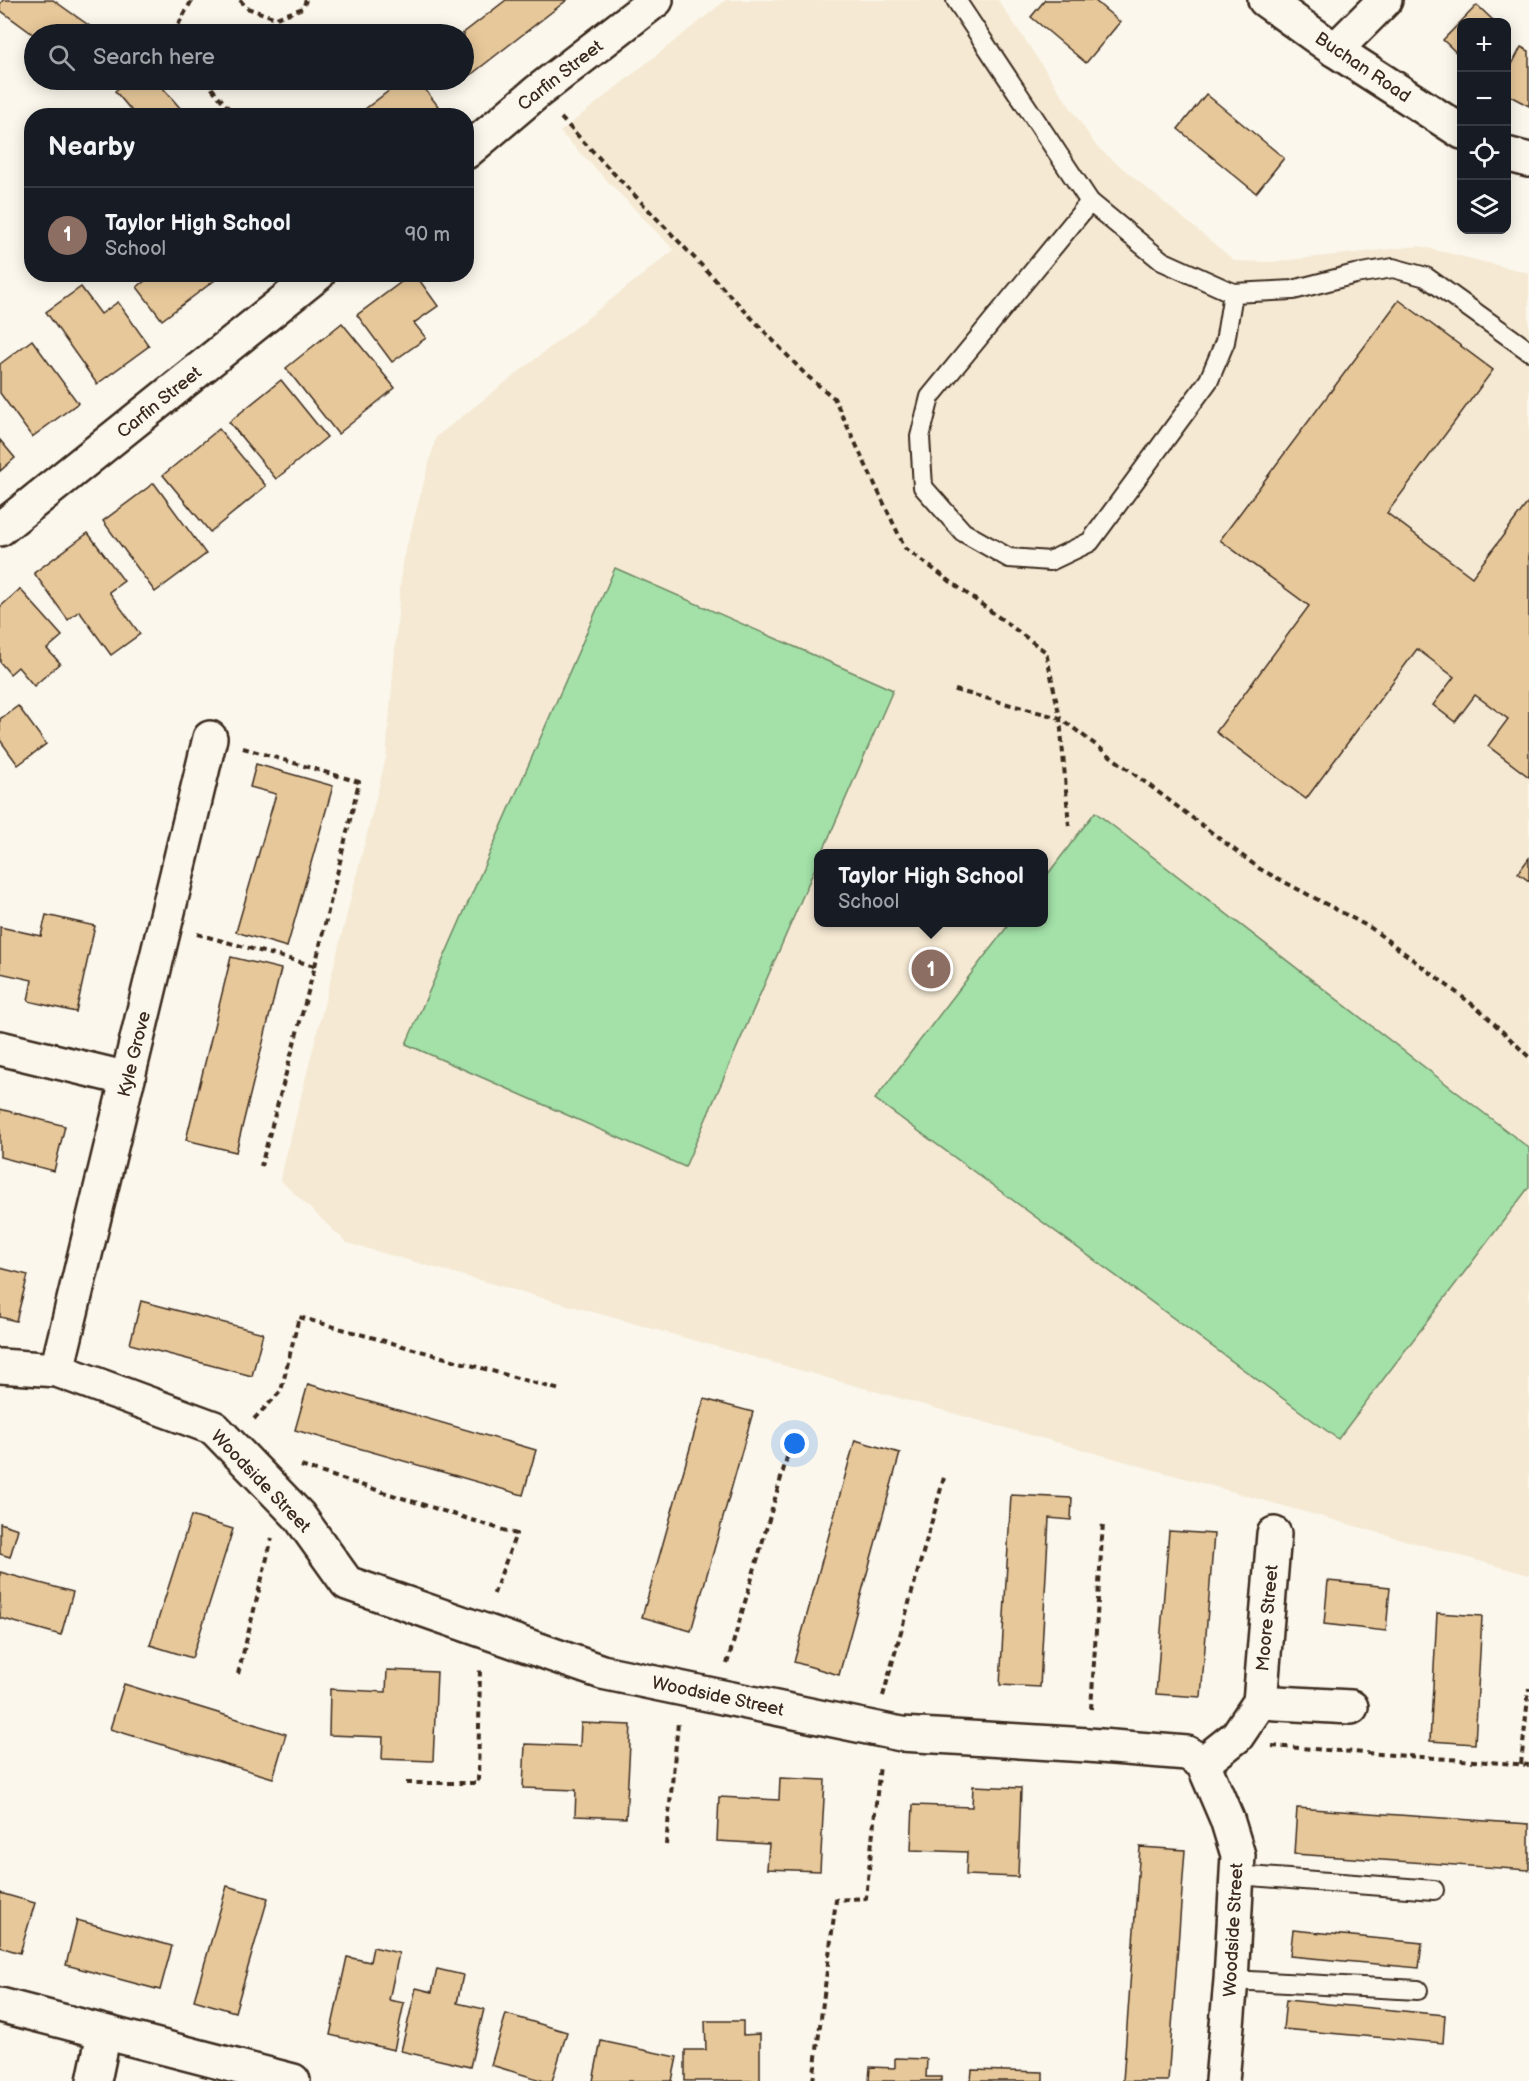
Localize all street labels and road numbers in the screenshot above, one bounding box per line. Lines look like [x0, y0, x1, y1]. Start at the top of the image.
street label: Buchan Road [1311, 28, 1414, 107]
street label: Carfin Street [514, 35, 607, 115]
street label: Carfin Street [113, 362, 206, 443]
street label: Kyle Grove [114, 1009, 155, 1099]
street label: Woodside Street [206, 1426, 315, 1537]
street label: Moore Street [1252, 1564, 1283, 1672]
street label: Woodside Street [650, 1672, 786, 1721]
street label: Woodside Street [1220, 1862, 1248, 1998]

